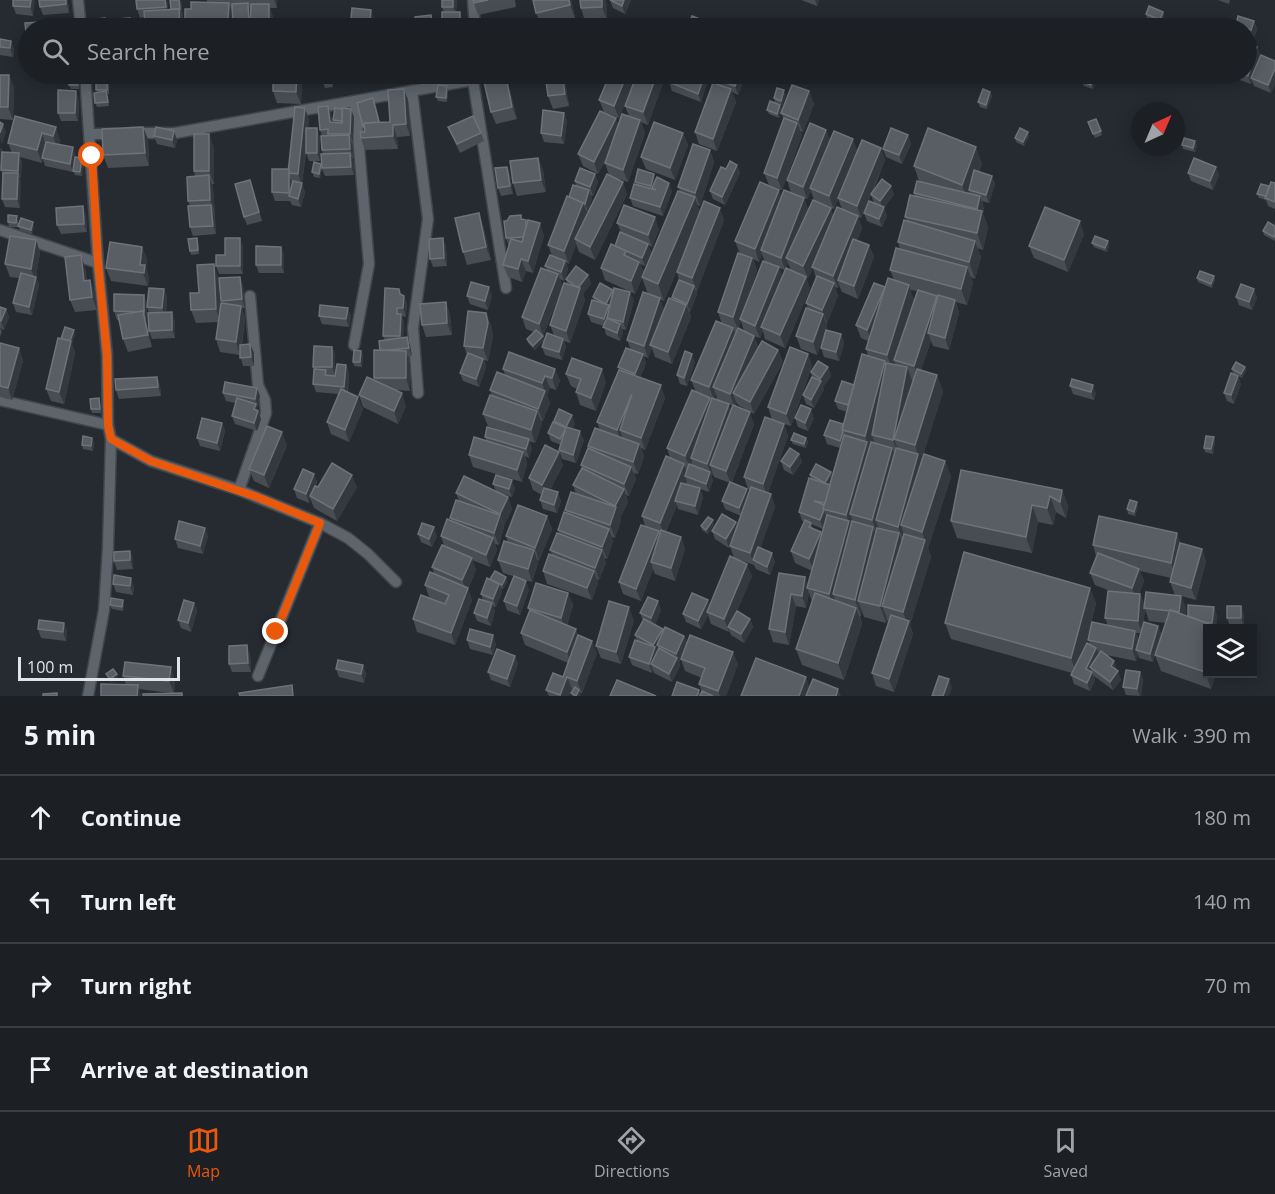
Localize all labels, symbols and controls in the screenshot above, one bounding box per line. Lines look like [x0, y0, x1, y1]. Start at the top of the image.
search box [18, 18, 1257, 84]
icon: search [39, 35, 72, 68]
text: Search here [87, 36, 210, 66]
north arrow [1131, 102, 1185, 156]
route start [78, 142, 104, 168]
route end [262, 618, 288, 644]
map controls [1203, 624, 1257, 678]
button: layers [1203, 624, 1257, 678]
scale bar [18, 654, 180, 682]
text: 100 m [27, 656, 73, 678]
text: 5 min [24, 717, 96, 753]
text: Walk · 390 m [1132, 722, 1251, 749]
icon: ahead [24, 801, 57, 834]
text: Continue [81, 802, 181, 832]
text: 180 m [1193, 804, 1251, 831]
icon: left [24, 885, 57, 918]
text: Turn left [81, 886, 176, 916]
text: 140 m [1193, 888, 1251, 915]
icon: right [24, 969, 57, 1002]
text: Turn right [81, 970, 192, 1000]
text: 70 m [1204, 972, 1251, 999]
icon: arrive [24, 1053, 57, 1086]
text: Arrive at destination [81, 1054, 309, 1084]
tab: Map [187, 1124, 220, 1182]
tab: Directions [594, 1124, 670, 1182]
tab: Saved [1044, 1124, 1088, 1182]

